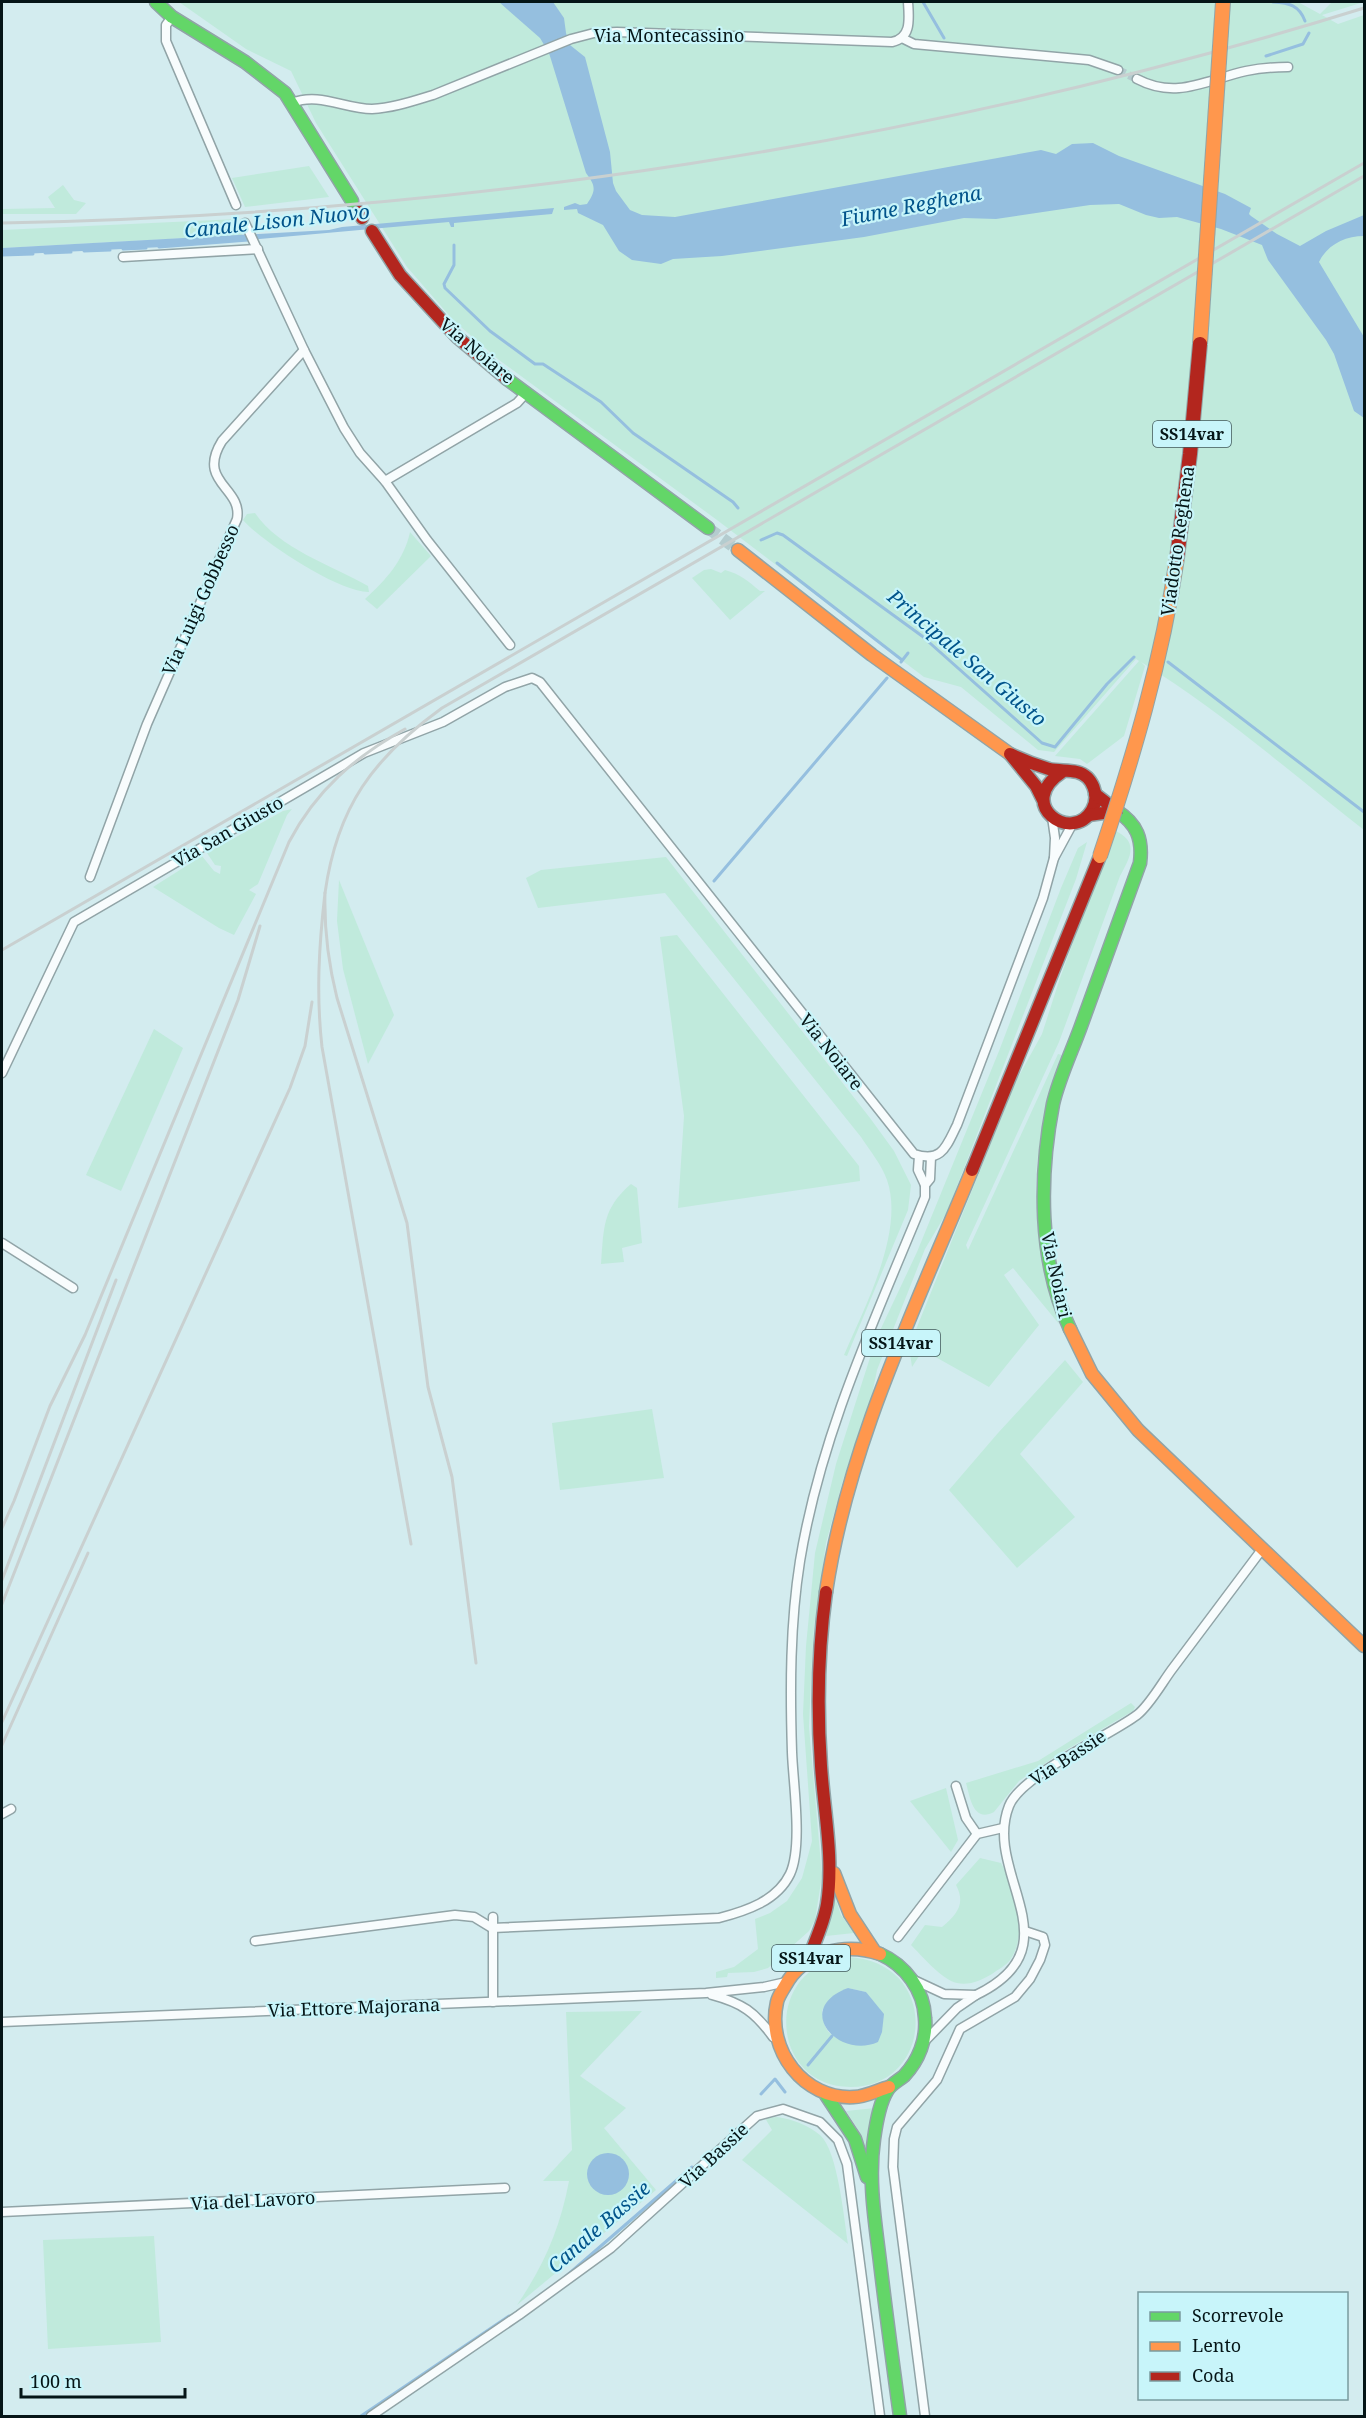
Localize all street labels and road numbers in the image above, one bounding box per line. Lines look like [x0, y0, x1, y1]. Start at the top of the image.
street label: Via Montecassino [594, 23, 744, 47]
street label: Via Noiare [435, 312, 520, 389]
road number: SS14var [1153, 421, 1231, 447]
street label: Viadotto Reghena [1155, 464, 1199, 617]
street label: Via Luigi Gobbesso [156, 520, 244, 679]
street label: Via San Giusto [168, 790, 287, 872]
street label: Via Noiare [794, 1008, 869, 1095]
street label: Via Noiari [1036, 1230, 1078, 1320]
road number: SS14var [862, 1330, 940, 1356]
street label: Via Bassie [1025, 1724, 1110, 1791]
road number: SS14var [772, 1945, 850, 1971]
street label: Via Ettore Majorana [267, 1992, 441, 2022]
street label: Via Bassie [674, 2117, 753, 2193]
street label: Via del Lavoro [190, 2185, 316, 2215]

